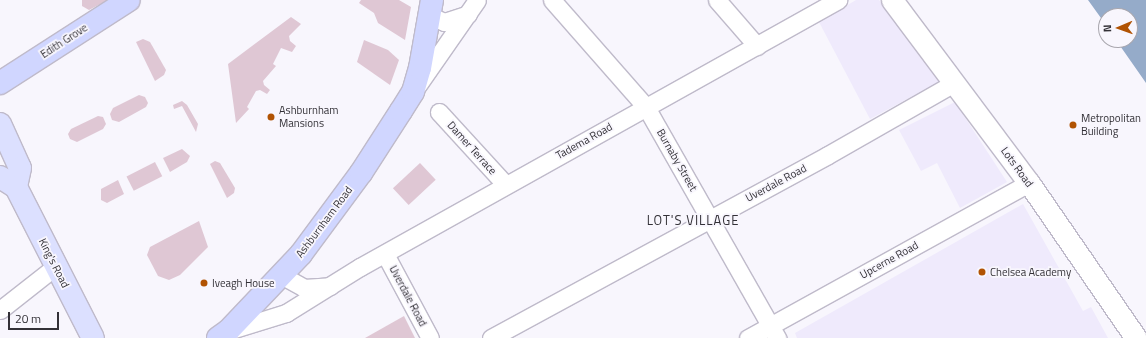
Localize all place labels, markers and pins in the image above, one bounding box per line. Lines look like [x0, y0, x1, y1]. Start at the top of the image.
place label: Ashburnham Mansions [279, 104, 339, 130]
marker: Ashburnham Mansions [266, 112, 276, 122]
place label: Metropolitan Building [1081, 112, 1141, 138]
marker: Metropolitan Building [1068, 120, 1078, 130]
place label: Chelsea Academy [990, 265, 1071, 279]
marker: Chelsea Academy [977, 267, 987, 277]
place label: Iveagh House [212, 276, 275, 290]
marker: Iveagh House [199, 278, 209, 288]

